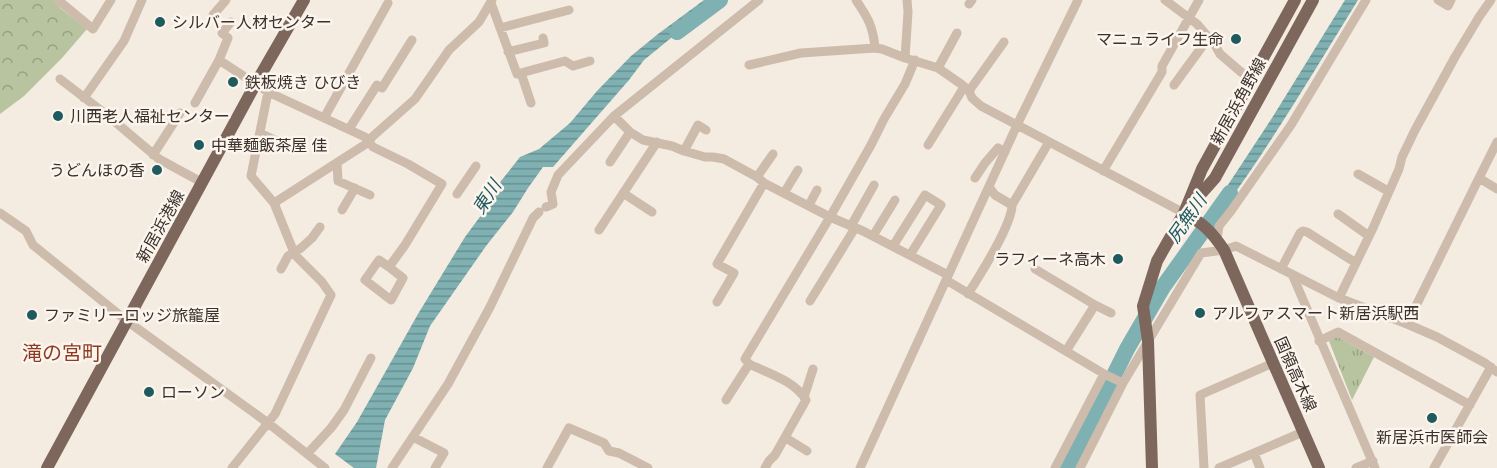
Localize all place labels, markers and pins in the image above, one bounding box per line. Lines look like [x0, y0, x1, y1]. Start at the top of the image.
place label: シルバー人材センター [172, 12, 332, 32]
marker: シルバー人材センター [153, 15, 167, 29]
place label: マニュライフ生命 [1096, 29, 1224, 49]
marker: マニュライフ生命 [1229, 32, 1243, 46]
place label: 鉄板焼き ひびき [245, 72, 361, 92]
marker: 鉄板焼き ひびき [226, 75, 240, 89]
place label: 川西老人福祉センター [70, 106, 230, 126]
marker: 川西老人福祉センター [51, 109, 65, 123]
place label: 中華麺飯茶屋 佳 [211, 135, 327, 155]
marker: 中華麺飯茶屋 佳 [192, 138, 206, 152]
place label: うどんほの香 [49, 160, 145, 180]
marker: うどんほの香 [150, 163, 164, 177]
place label: ラフィーネ高木 [994, 249, 1106, 269]
marker: ラフィーネ高木 [1111, 252, 1125, 266]
place label: アルファスマート新居浜駅西 [1212, 303, 1419, 323]
place label: ファミリーロッジ旅籠屋 [44, 305, 220, 325]
marker: アルファスマート新居浜駅西 [1193, 306, 1207, 320]
marker: ファミリーロッジ旅籠屋 [25, 308, 39, 322]
place label: ローソン [161, 382, 225, 402]
marker: ローソン [142, 385, 156, 399]
marker: 新居浜市医師会 [1425, 411, 1439, 425]
place label: 新居浜市医師会 [1376, 427, 1488, 447]

